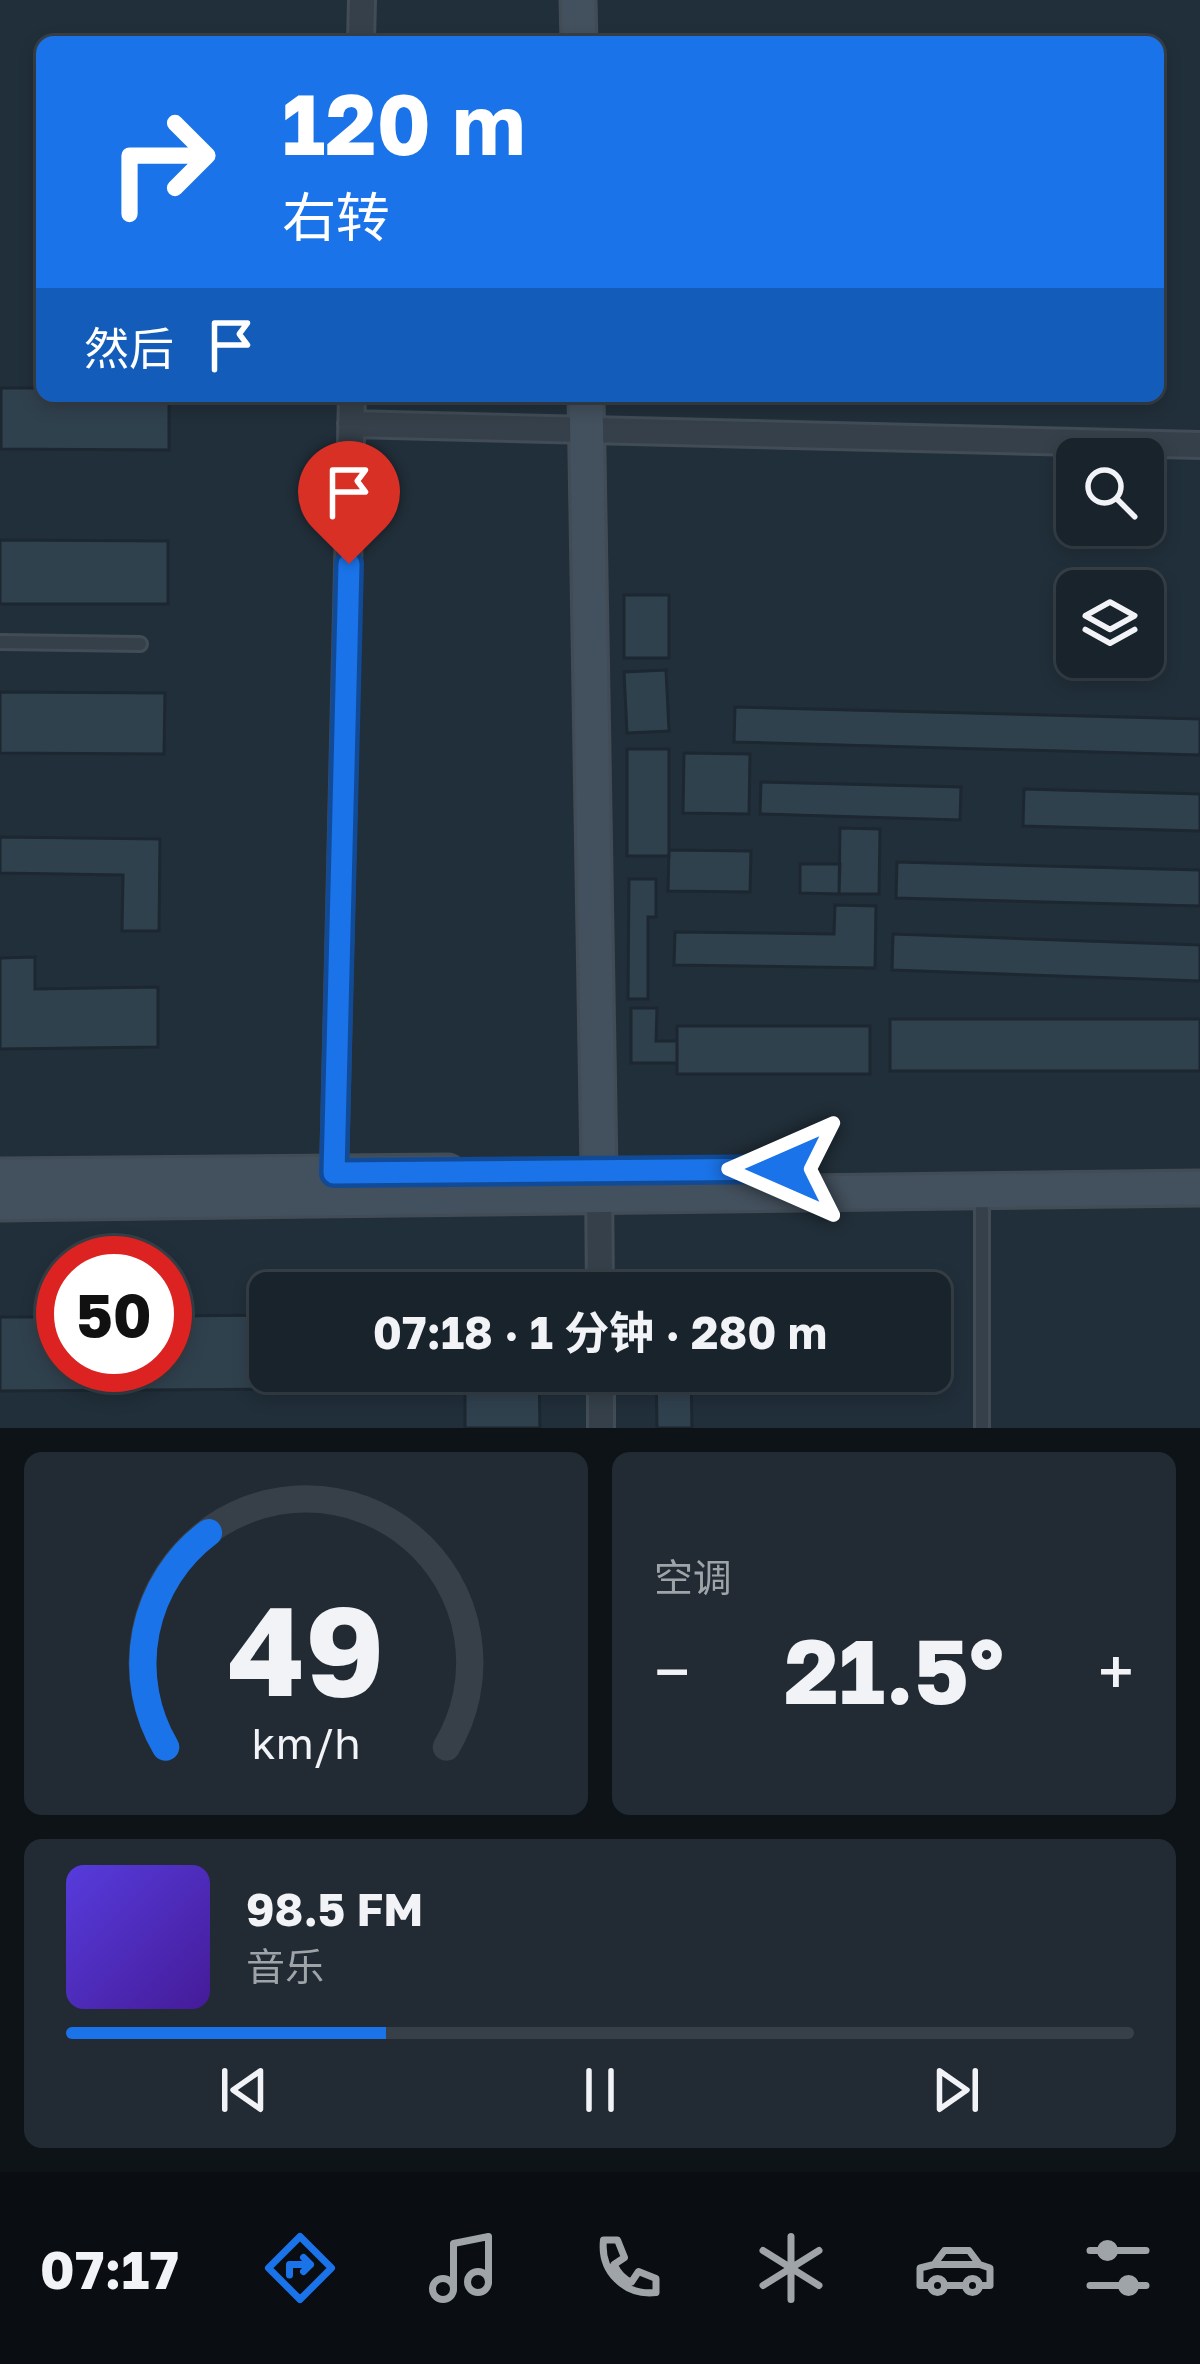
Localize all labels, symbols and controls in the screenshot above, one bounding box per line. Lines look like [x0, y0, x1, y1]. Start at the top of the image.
text: 120 m [282, 73, 526, 173]
icon: right [84, 84, 240, 240]
text: 右转 [282, 184, 390, 249]
icon: arrive [198, 312, 264, 378]
text: 然后 [84, 321, 174, 375]
map controls [1056, 438, 1164, 678]
button: search [1056, 438, 1164, 546]
pin [298, 441, 400, 564]
icon: arrive [316, 459, 382, 525]
button: layers [1056, 570, 1164, 678]
position arrow [721, 1106, 847, 1232]
speed limit sign: 50 [36, 1236, 192, 1392]
text: 07:18 · 1 分钟 · 280 m [373, 1305, 827, 1359]
text: 空调 [654, 1554, 732, 1601]
text: 49 [227, 1574, 385, 1723]
text: 21.5° [784, 1616, 1004, 1724]
text: − [654, 1631, 690, 1711]
text: + [1098, 1631, 1134, 1711]
text: km/h [251, 1716, 361, 1767]
text: 98.5 FM [246, 1882, 423, 1936]
text: 音乐 [246, 1943, 324, 1990]
icon: previous [211, 2057, 277, 2123]
icon: pause [567, 2057, 633, 2123]
icon: next [923, 2057, 989, 2123]
icon: directions [258, 2226, 342, 2310]
icon: music [422, 2226, 506, 2310]
icon: phone [586, 2226, 670, 2310]
icon: climate [749, 2226, 833, 2310]
icon: car [913, 2226, 997, 2310]
icon: filters [1076, 2226, 1160, 2310]
text: 07:17 [40, 2236, 179, 2301]

